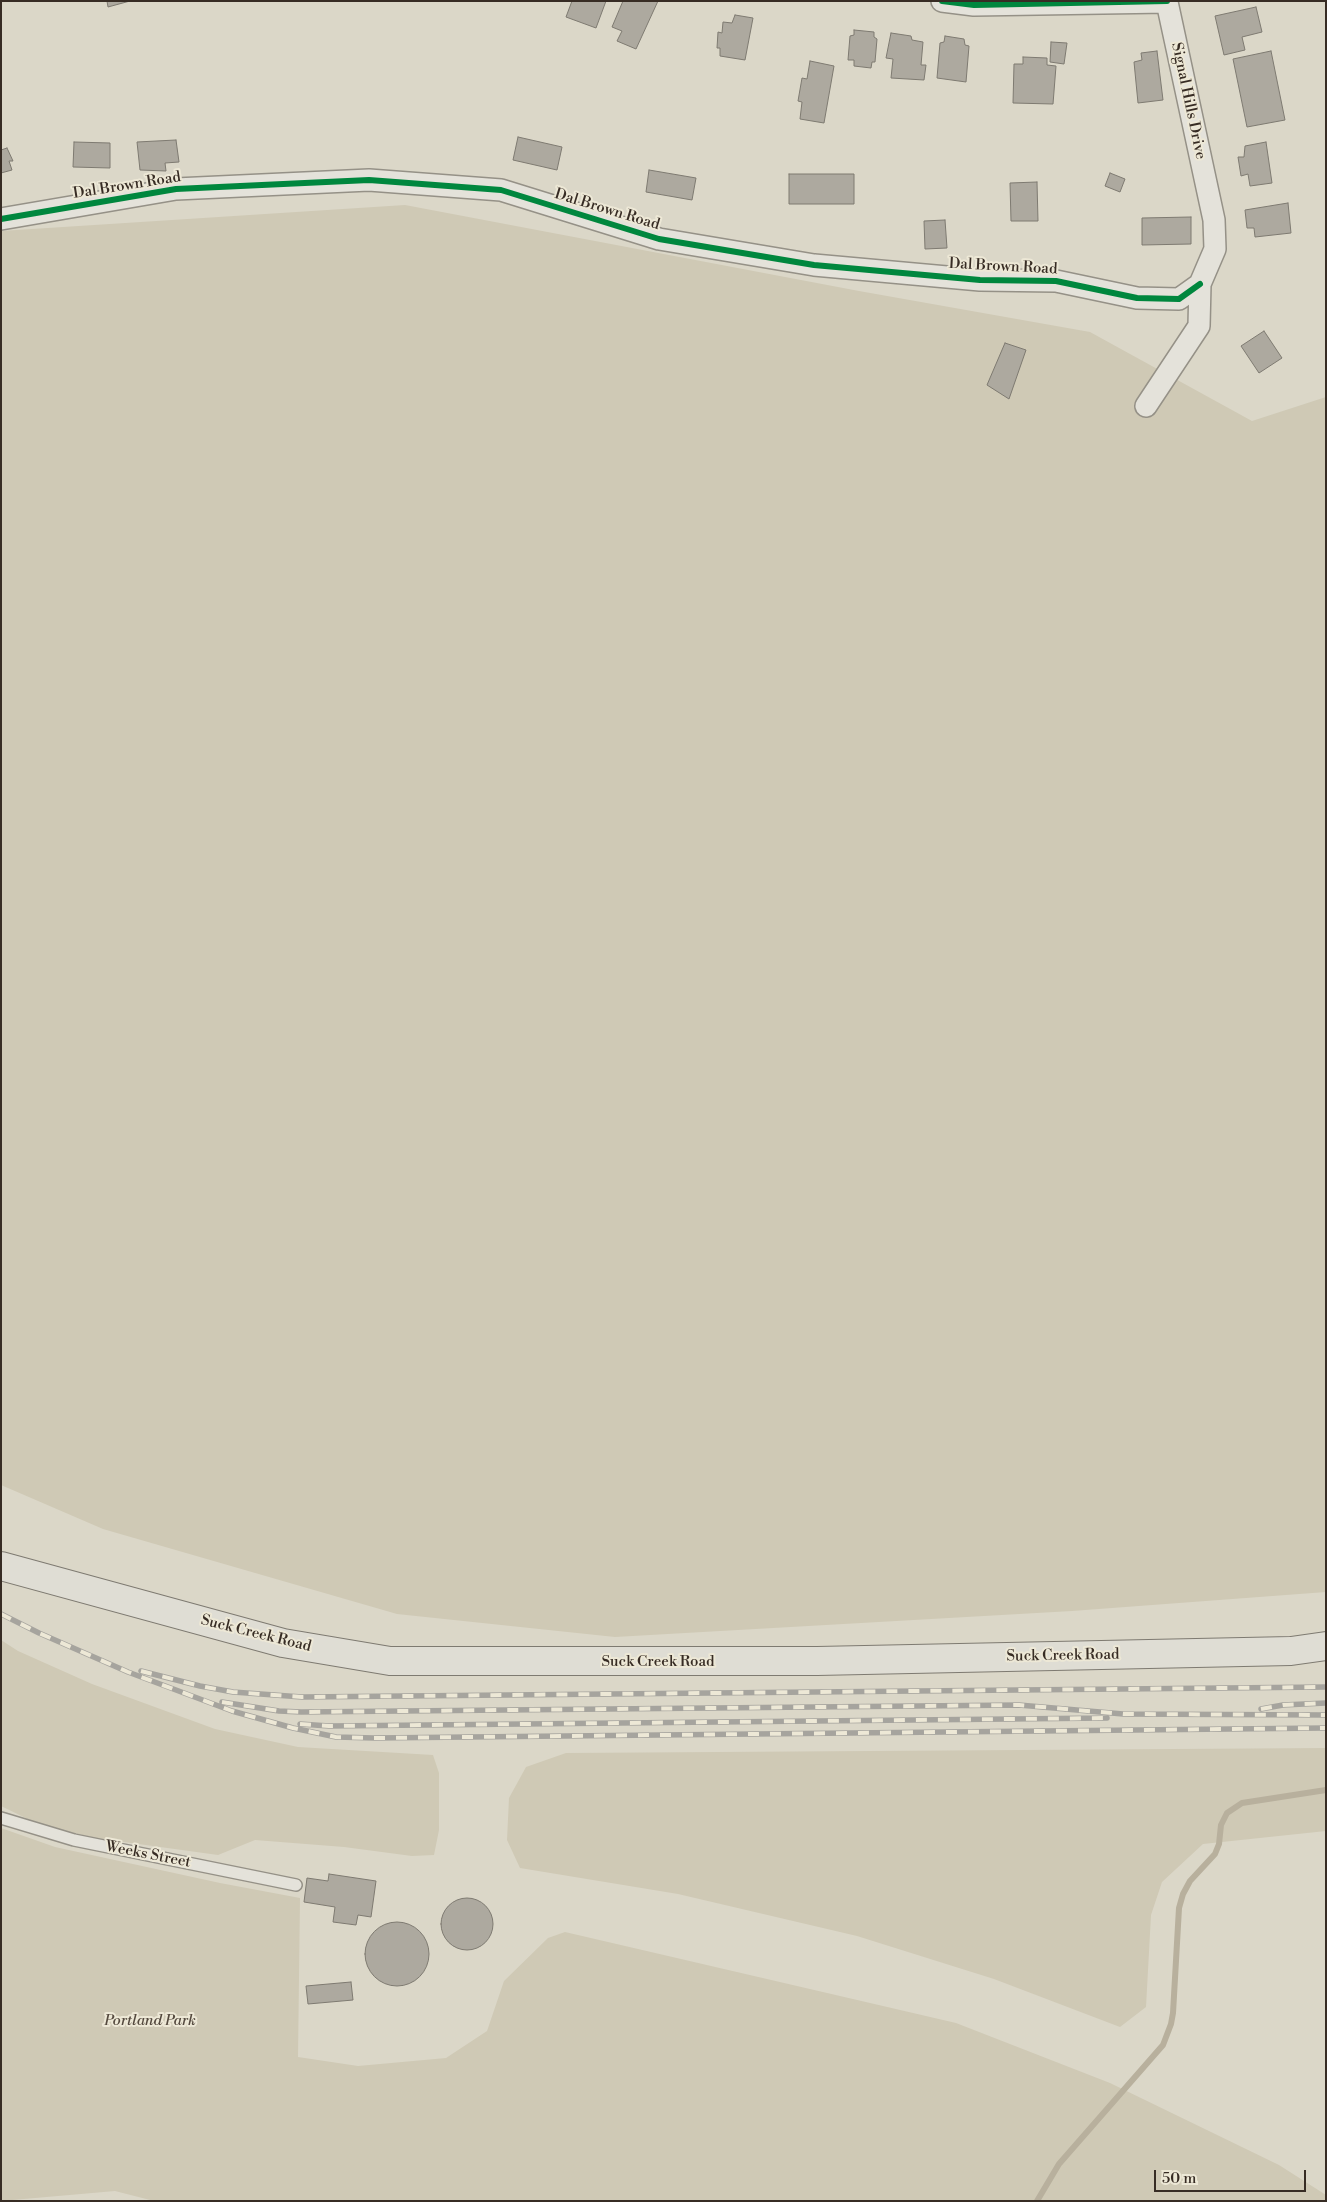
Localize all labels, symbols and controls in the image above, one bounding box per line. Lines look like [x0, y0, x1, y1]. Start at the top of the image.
street label: Signal Hills Drive [1167, 41, 1209, 161]
street label: Dal Brown Road [72, 169, 182, 203]
street label: Dal Brown Road [552, 185, 662, 235]
street label: Dal Brown Road [948, 255, 1058, 279]
street label: Suck Creek Road [199, 1612, 313, 1656]
street label: Suck Creek Road [1006, 1646, 1120, 1666]
street label: Suck Creek Road [601, 1653, 715, 1671]
street label: Weeks Street [104, 1838, 192, 1872]
park label: Portland Park [104, 2012, 196, 2030]
scale bar [1157, 2160, 1310, 2192]
text: 50 m [1162, 2169, 1196, 2188]

